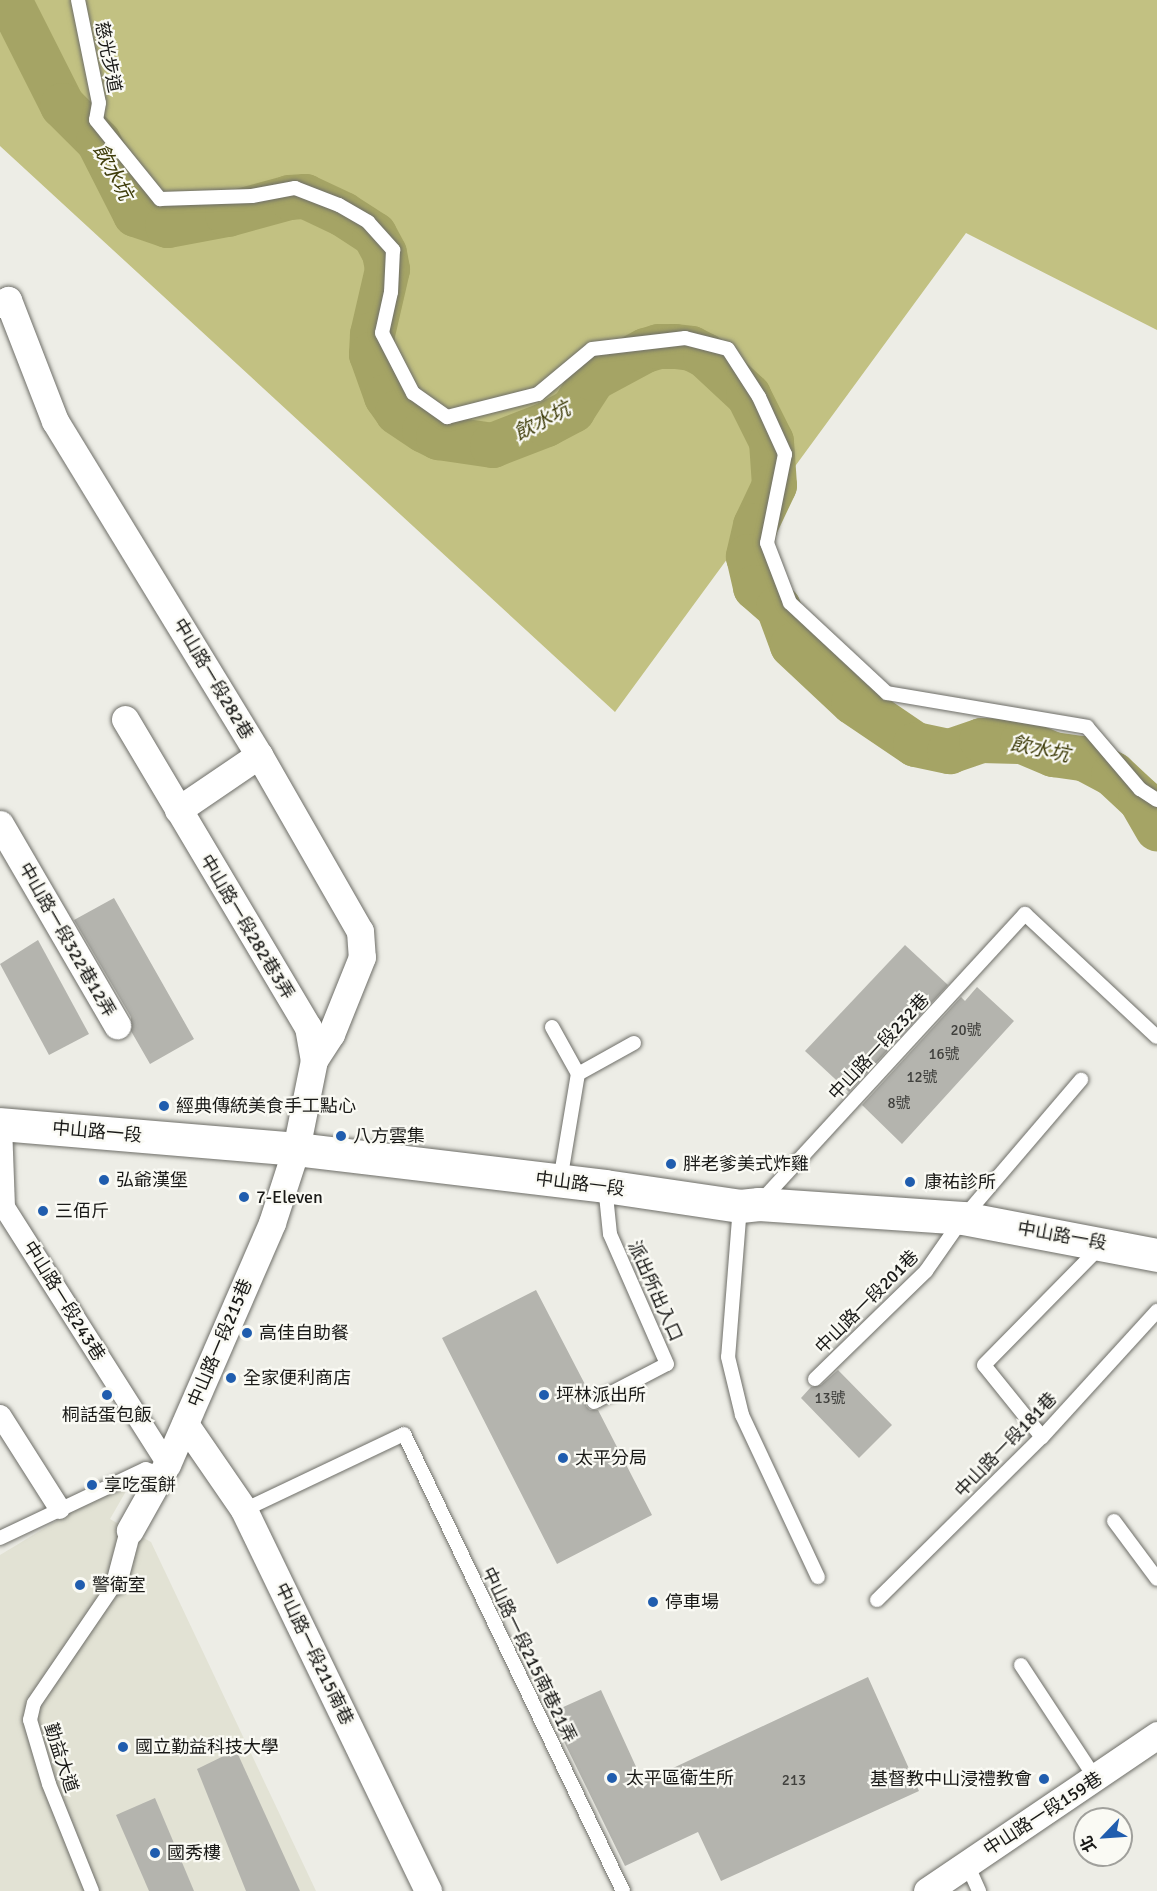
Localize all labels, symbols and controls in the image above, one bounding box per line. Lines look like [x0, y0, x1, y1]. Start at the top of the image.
street label: 慈光步道 [91, 20, 125, 94]
water label: 飲水坑 [88, 140, 138, 204]
water label: 飲水坑 [510, 397, 574, 445]
street label: 中山路一段282巷 [168, 615, 258, 743]
water label: 飲水坑 [1008, 731, 1072, 767]
street label: 中山路一段282巷3弄 [195, 851, 299, 1003]
street label: 中山路一段322巷12弄 [14, 859, 120, 1021]
street label: 中山路一段232巷 [824, 989, 934, 1105]
house number: 20號 [950, 1022, 982, 1040]
house number: 16號 [928, 1046, 960, 1064]
house number: 12號 [906, 1069, 938, 1087]
place label: 經典傳統美食手工點心 [176, 1095, 356, 1117]
house number: 8號 [887, 1095, 911, 1113]
marker: 經典傳統美食手工點心 [157, 1099, 171, 1113]
street label: 中山路一段 [51, 1117, 143, 1147]
place label: 八方雲集 [353, 1125, 425, 1147]
marker: 八方雲集 [334, 1129, 348, 1143]
place label: 胖老爹美式炸雞 [683, 1153, 809, 1175]
marker: 胖老爹美式炸雞 [664, 1157, 678, 1171]
street label: 中山路一段 [534, 1168, 626, 1200]
place label: 弘爺漢堡 [116, 1169, 188, 1191]
place label: 康祐診所 [924, 1171, 996, 1193]
marker: 弘爺漢堡 [97, 1173, 111, 1187]
marker: 康祐診所 [901, 1173, 919, 1191]
place label: 7-Eleven [256, 1186, 323, 1208]
marker: 7-Eleven [237, 1190, 251, 1204]
place label: 三佰斤 [55, 1200, 109, 1222]
marker: 三佰斤 [36, 1204, 50, 1218]
street label: 中山路一段 [1016, 1218, 1108, 1254]
street label: 中山路一段243巷 [18, 1237, 110, 1365]
street label: 派出所出入口 [623, 1237, 687, 1345]
street label: 中山路一段201巷 [811, 1246, 923, 1358]
street label: 中山路一段215巷 [183, 1276, 257, 1410]
place label: 高佳自助餐 [259, 1322, 349, 1344]
marker: 高佳自助餐 [240, 1326, 254, 1340]
place label: 全家便利商店 [243, 1367, 351, 1389]
marker: 全家便利商店 [224, 1371, 238, 1385]
place label: 坪林派出所 [556, 1384, 646, 1406]
marker: 桐話蛋包飯 [100, 1388, 114, 1402]
marker: 坪林派出所 [537, 1388, 551, 1402]
street label: 中山路一段181巷 [951, 1388, 1061, 1502]
house number: 13號 [814, 1390, 846, 1408]
place label: 桐話蛋包飯 [62, 1404, 152, 1426]
place label: 太平分局 [575, 1447, 647, 1469]
marker: 太平分局 [556, 1451, 570, 1465]
place label: 享吃蛋餅 [104, 1474, 176, 1496]
marker: 享吃蛋餅 [85, 1478, 99, 1492]
street label: 中山路一段215南巷21弄 [477, 1564, 581, 1746]
place label: 警衛室 [92, 1574, 146, 1596]
marker: 警衛室 [73, 1578, 87, 1592]
street label: 中山路一段215南巷 [270, 1580, 358, 1728]
place label: 停車場 [665, 1591, 719, 1613]
marker: 停車場 [646, 1595, 660, 1609]
street label: 勤益大道 [40, 1720, 82, 1796]
place label: 國立勤益科技大學 [135, 1736, 279, 1758]
marker: 國立勤益科技大學 [116, 1740, 130, 1754]
place label: 太平區衛生所 [626, 1767, 734, 1789]
place label: 基督教中山浸禮教會 [870, 1768, 1032, 1790]
street label: 中山路一段159巷 [980, 1768, 1106, 1860]
marker: 太平區衛生所 [603, 1769, 621, 1787]
house number: 213 [782, 1772, 806, 1790]
marker: 基督教中山浸禮教會 [1037, 1772, 1051, 1786]
north arrow [1073, 1807, 1133, 1867]
text: 北 [1076, 1832, 1101, 1855]
place label: 國秀樓 [167, 1842, 221, 1864]
marker: 國秀樓 [148, 1846, 162, 1860]

